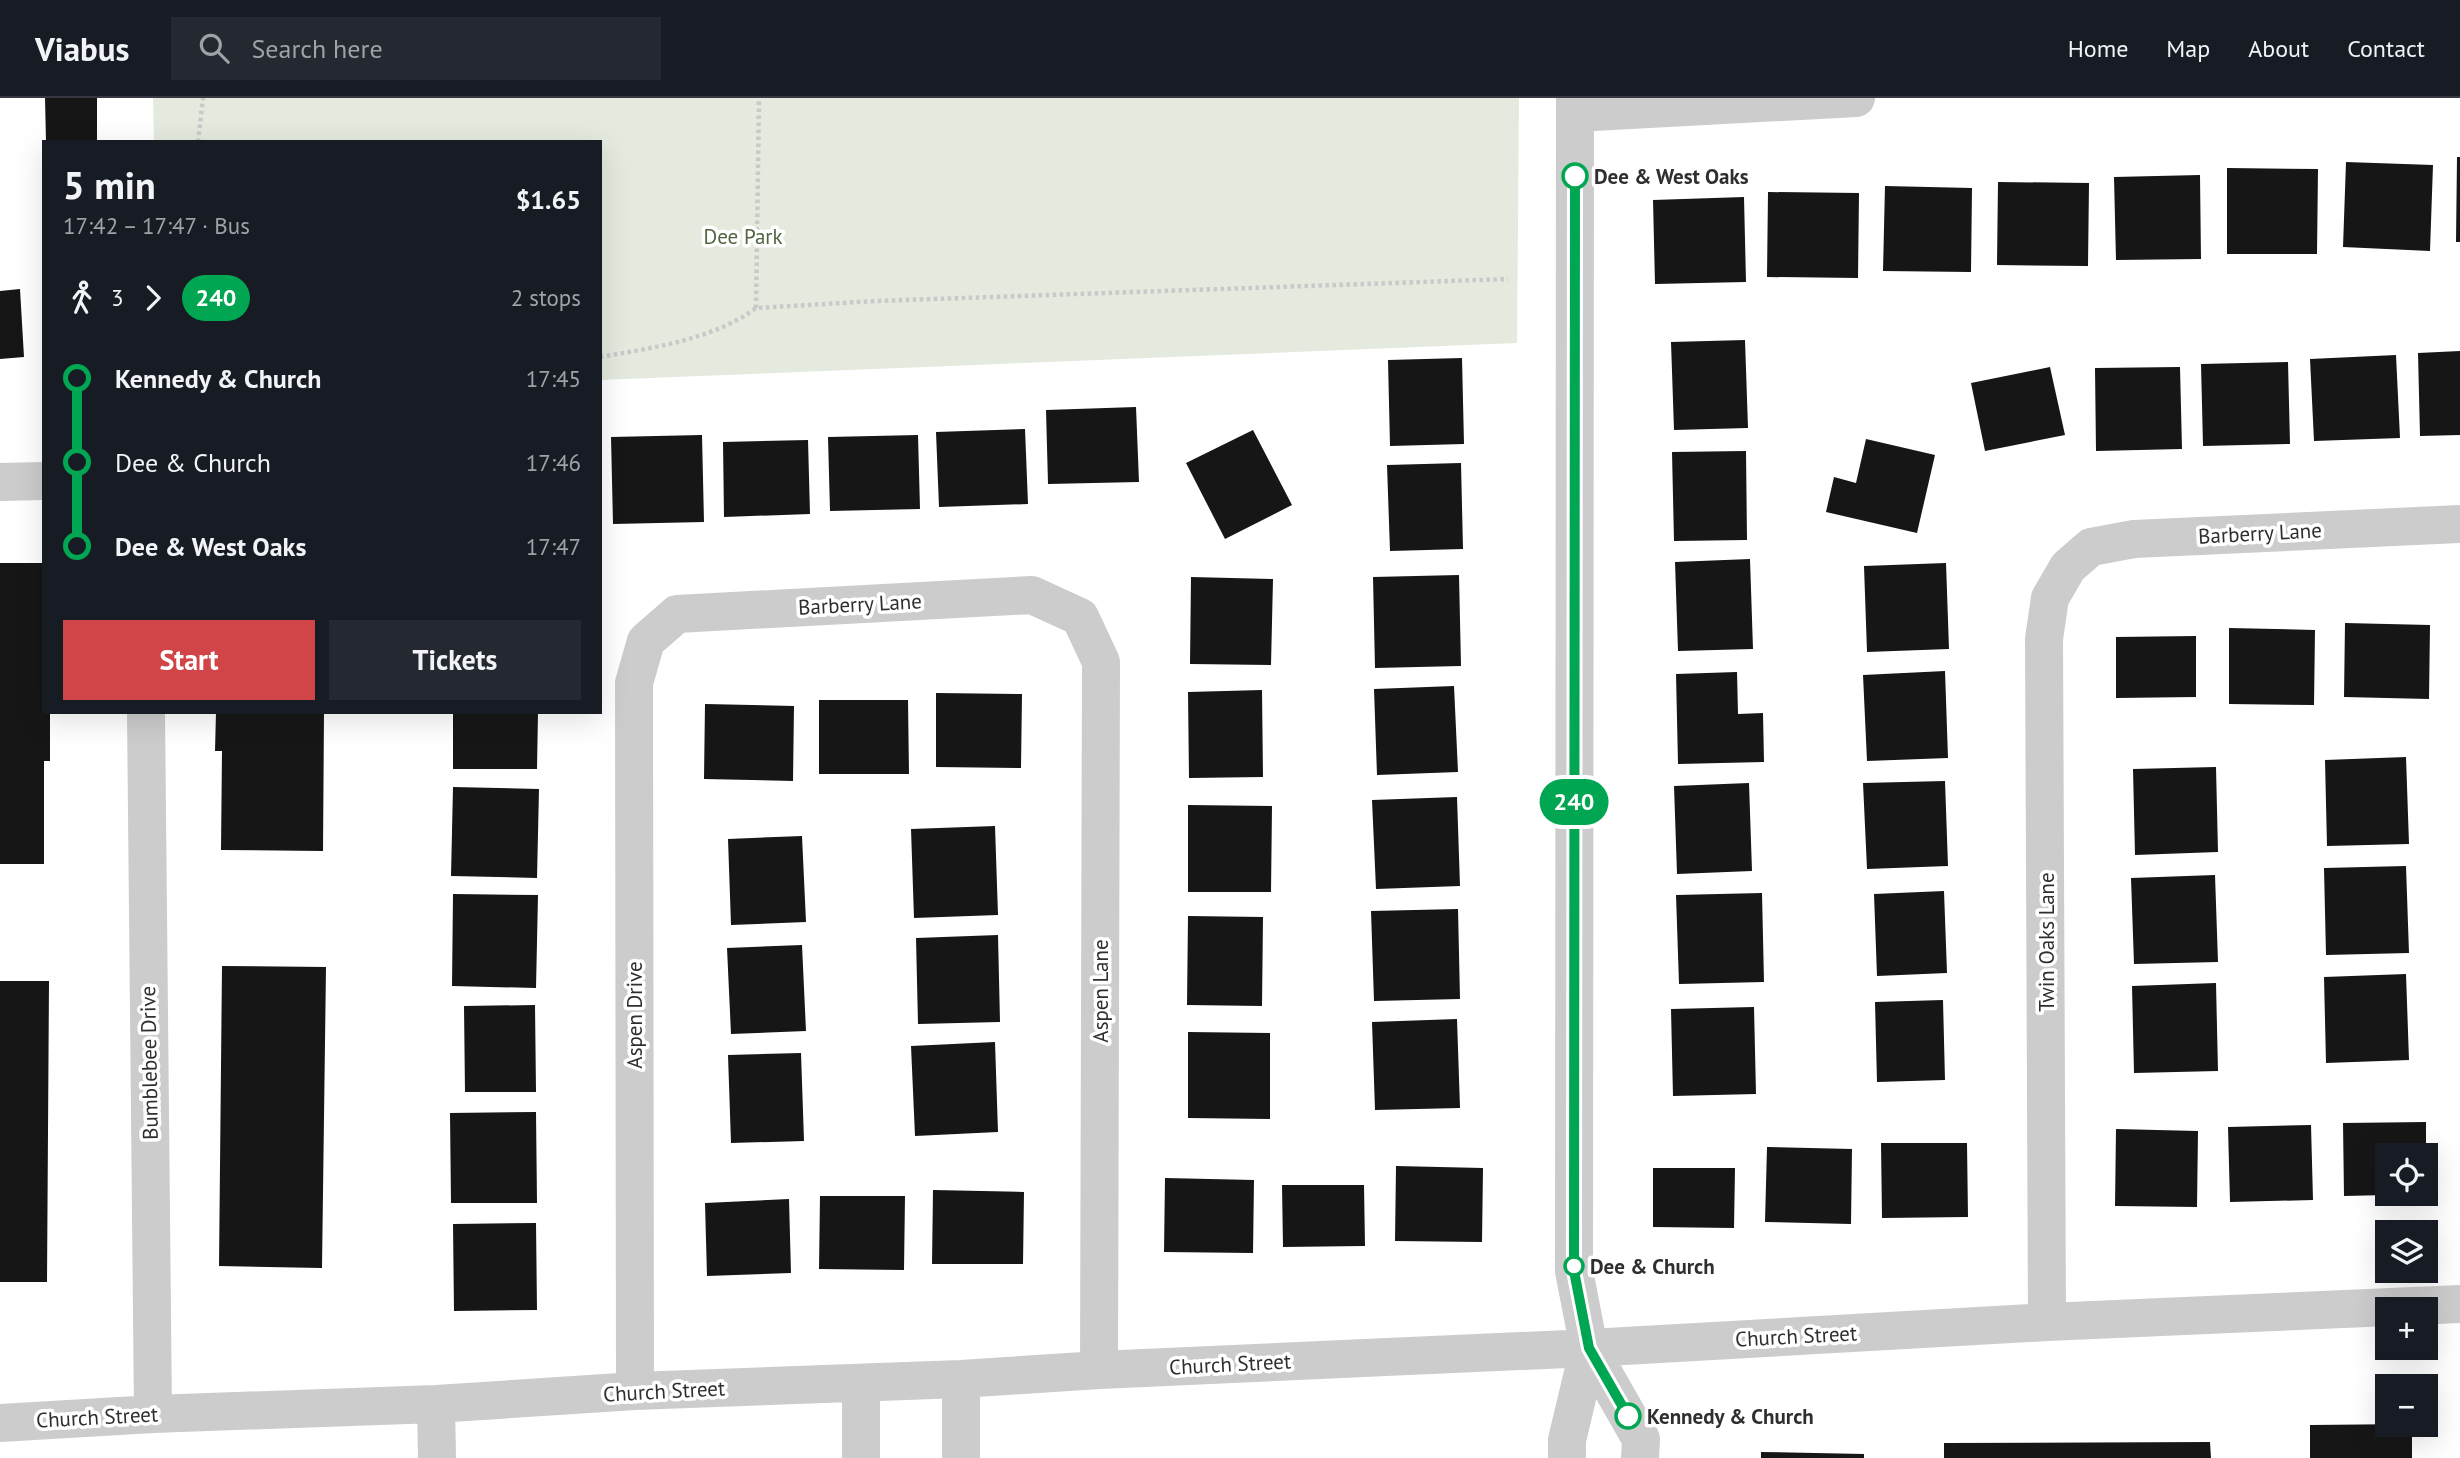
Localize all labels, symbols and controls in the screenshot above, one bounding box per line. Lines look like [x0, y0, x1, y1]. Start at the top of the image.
search box [171, 17, 661, 80]
text: Viabus [35, 27, 129, 70]
icon: search [195, 29, 233, 67]
text: Search here [251, 32, 383, 65]
text: Home [2068, 33, 2128, 64]
text: Map [2166, 33, 2210, 64]
text: About [2248, 33, 2309, 64]
text: Contact [2347, 33, 2425, 64]
text: 5 min [63, 160, 156, 209]
marker: Dee & West Oaks [1562, 163, 1588, 189]
place label: Dee & West Oaks [1594, 163, 1749, 190]
text: $1.65 [516, 183, 581, 216]
text: 17:42 – 17:47 · Bus [63, 211, 250, 240]
park label: Dee Park [703, 223, 783, 250]
icon: walk [63, 279, 101, 317]
icon: forward [134, 279, 172, 317]
text: 240 [196, 282, 236, 313]
text: 3 [111, 283, 124, 312]
text: 2 stops [511, 283, 581, 312]
text: Kennedy & Church [115, 362, 321, 395]
text: 17:45 [526, 364, 581, 393]
text: Dee & Church [115, 446, 271, 479]
text: 17:46 [526, 448, 581, 477]
street label: Barberry Lane [2197, 516, 2323, 550]
text: Dee & West Oaks [115, 530, 306, 563]
text: 17:47 [526, 532, 581, 561]
street label: Barberry Lane [797, 587, 923, 621]
button: Start [63, 620, 315, 700]
button: Tickets [329, 620, 581, 700]
line badge: 240 [1534, 779, 1614, 825]
text: 240 [1554, 786, 1594, 817]
street label: Twin Oaks Lane [2033, 872, 2060, 1012]
street label: Aspen Lane [1087, 939, 1114, 1043]
street label: Aspen Drive [621, 961, 648, 1069]
street label: Bumblebee Drive [134, 986, 164, 1140]
map controls [2375, 1143, 2438, 1437]
button: locate [2375, 1143, 2438, 1206]
button: layers [2375, 1220, 2438, 1283]
place label: Dee & Church [1590, 1253, 1715, 1280]
marker: Dee & Church [1564, 1256, 1584, 1276]
button: + [2375, 1297, 2438, 1360]
street label: Church Street [1734, 1319, 1858, 1353]
street label: Church Street [1168, 1347, 1292, 1381]
street label: Church Street [602, 1374, 726, 1408]
button: − [2375, 1374, 2438, 1437]
street label: Church Street [35, 1400, 159, 1434]
marker: Kennedy & Church [1615, 1403, 1641, 1429]
place label: Kennedy & Church [1647, 1403, 1814, 1430]

